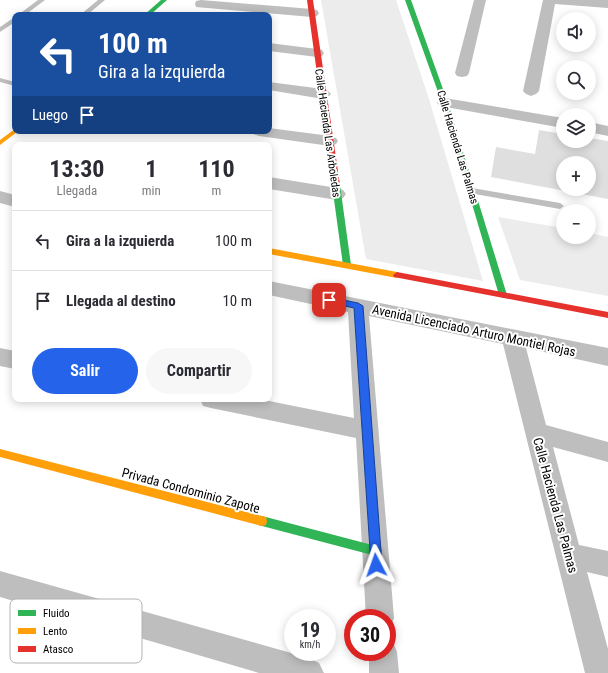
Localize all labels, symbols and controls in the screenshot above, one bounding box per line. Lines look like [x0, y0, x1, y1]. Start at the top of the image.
map controls [556, 12, 596, 244]
button: sound [556, 12, 596, 52]
text: 100 m [98, 27, 168, 60]
icon: left [32, 28, 84, 80]
button: search [556, 60, 596, 100]
text: Gira a la izquierda [98, 61, 225, 82]
street label: Calle Hacienda Las Arboledas [312, 68, 343, 198]
street label: Calle Hacienda Las Palmas [434, 89, 481, 206]
icon: arrive [76, 104, 98, 126]
text: Luego [32, 106, 68, 124]
button: layers [556, 108, 596, 148]
text: 13:30 [49, 155, 104, 183]
text: 1 [145, 155, 157, 183]
text: 110 [198, 155, 235, 183]
button: + [556, 156, 596, 196]
text: Llegada [57, 183, 97, 198]
text: min [142, 183, 161, 198]
text: m [212, 183, 221, 198]
button: − [556, 204, 596, 244]
icon: left [32, 230, 54, 252]
text: Gira a la izquierda [66, 232, 174, 250]
text: 100 m [215, 232, 252, 250]
pin [312, 283, 346, 317]
icon: arrive [318, 289, 340, 311]
icon: arrive [32, 290, 54, 312]
text: Llegada al destino [66, 292, 176, 310]
text: 10 m [222, 292, 252, 310]
street label: Avenida Licenciado Arturo Montiel Rojas [371, 302, 577, 359]
button: Salir [32, 348, 138, 394]
button: Compartir [146, 348, 252, 394]
street label: Calle Hacienda Las Palmas [530, 436, 581, 575]
street label: Privada Condominio Zapote [120, 465, 261, 516]
position arrow [355, 544, 397, 586]
legend [10, 599, 142, 663]
text: Fluido [43, 607, 70, 620]
speed limit sign: 30 [344, 609, 396, 661]
text: 19 [300, 618, 320, 642]
text: Lento [43, 625, 68, 638]
text: km/h [300, 639, 320, 650]
text: Atasco [43, 643, 74, 656]

